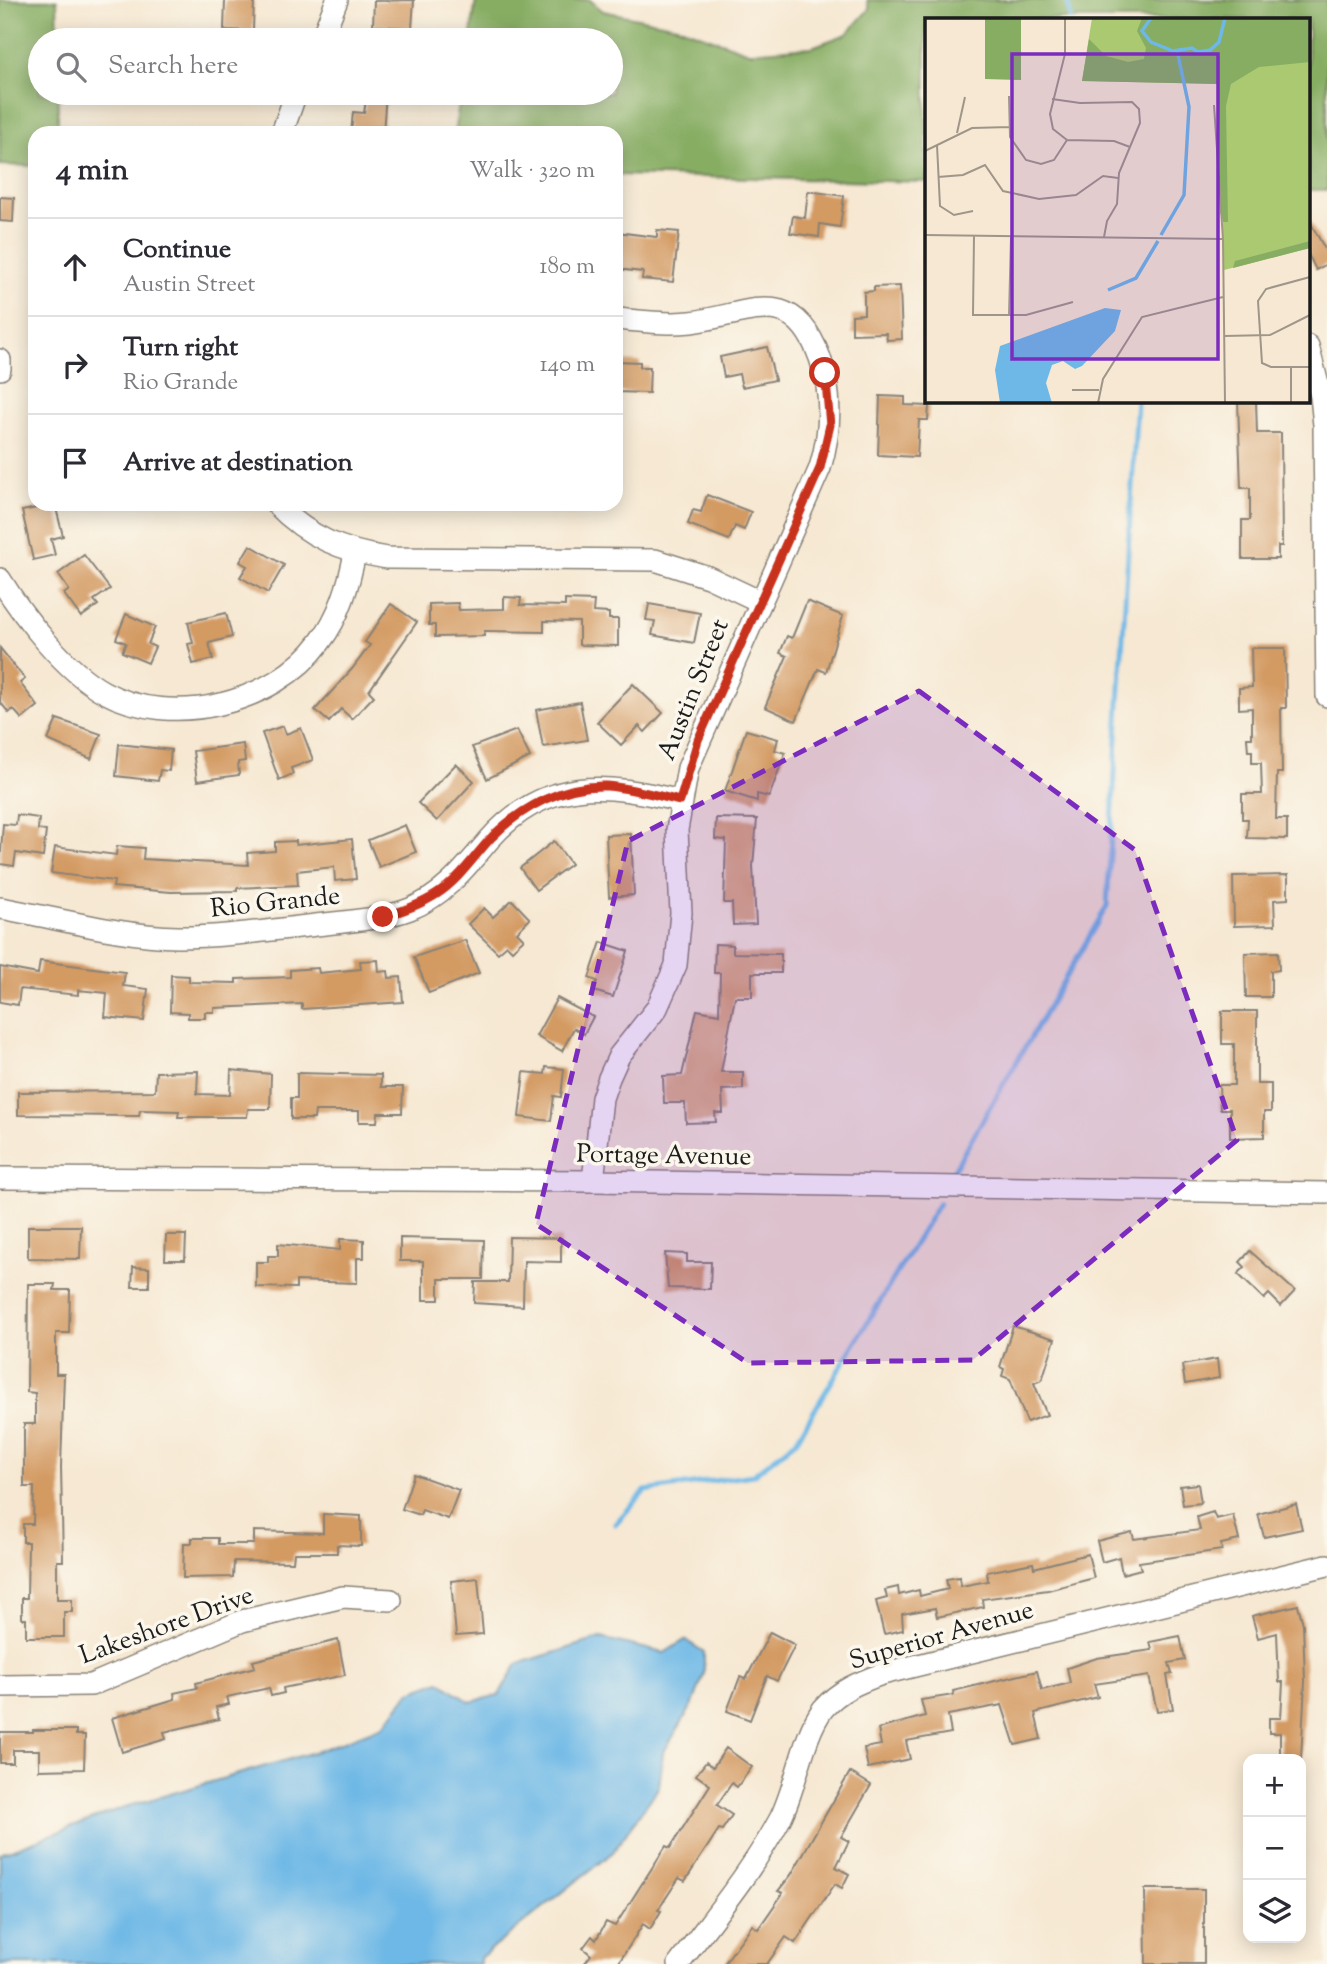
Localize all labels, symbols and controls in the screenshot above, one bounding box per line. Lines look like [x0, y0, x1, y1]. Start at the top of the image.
inset map [925, 18, 1310, 402]
search box [28, 28, 623, 105]
icon: search [52, 48, 90, 86]
text: Search here [108, 48, 238, 85]
text: 4 min [56, 150, 129, 193]
text: Walk · 320 m [469, 155, 595, 188]
text: Continue [123, 232, 231, 269]
icon: ahead [56, 248, 94, 286]
text: 180 m [540, 251, 595, 284]
text: Austin Street [123, 269, 255, 302]
text: Turn right [123, 330, 238, 367]
icon: right [56, 346, 94, 384]
text: 140 m [540, 349, 595, 382]
route start [809, 357, 840, 388]
text: Rio Grande [123, 367, 238, 400]
icon: arrive [56, 444, 94, 482]
text: Arrive at destination [123, 445, 353, 482]
street label: Austin Street [649, 613, 740, 766]
street label: Rio Grande [209, 878, 342, 929]
route end [367, 901, 398, 932]
street label: Portage Avenue [576, 1136, 752, 1177]
street label: Lakeshore Drive [75, 1578, 259, 1675]
street label: Superior Avenue [845, 1592, 1038, 1680]
map controls [1243, 1754, 1306, 1943]
button: + [1243, 1754, 1306, 1817]
button: − [1243, 1817, 1306, 1880]
button: layers [1243, 1880, 1306, 1943]

